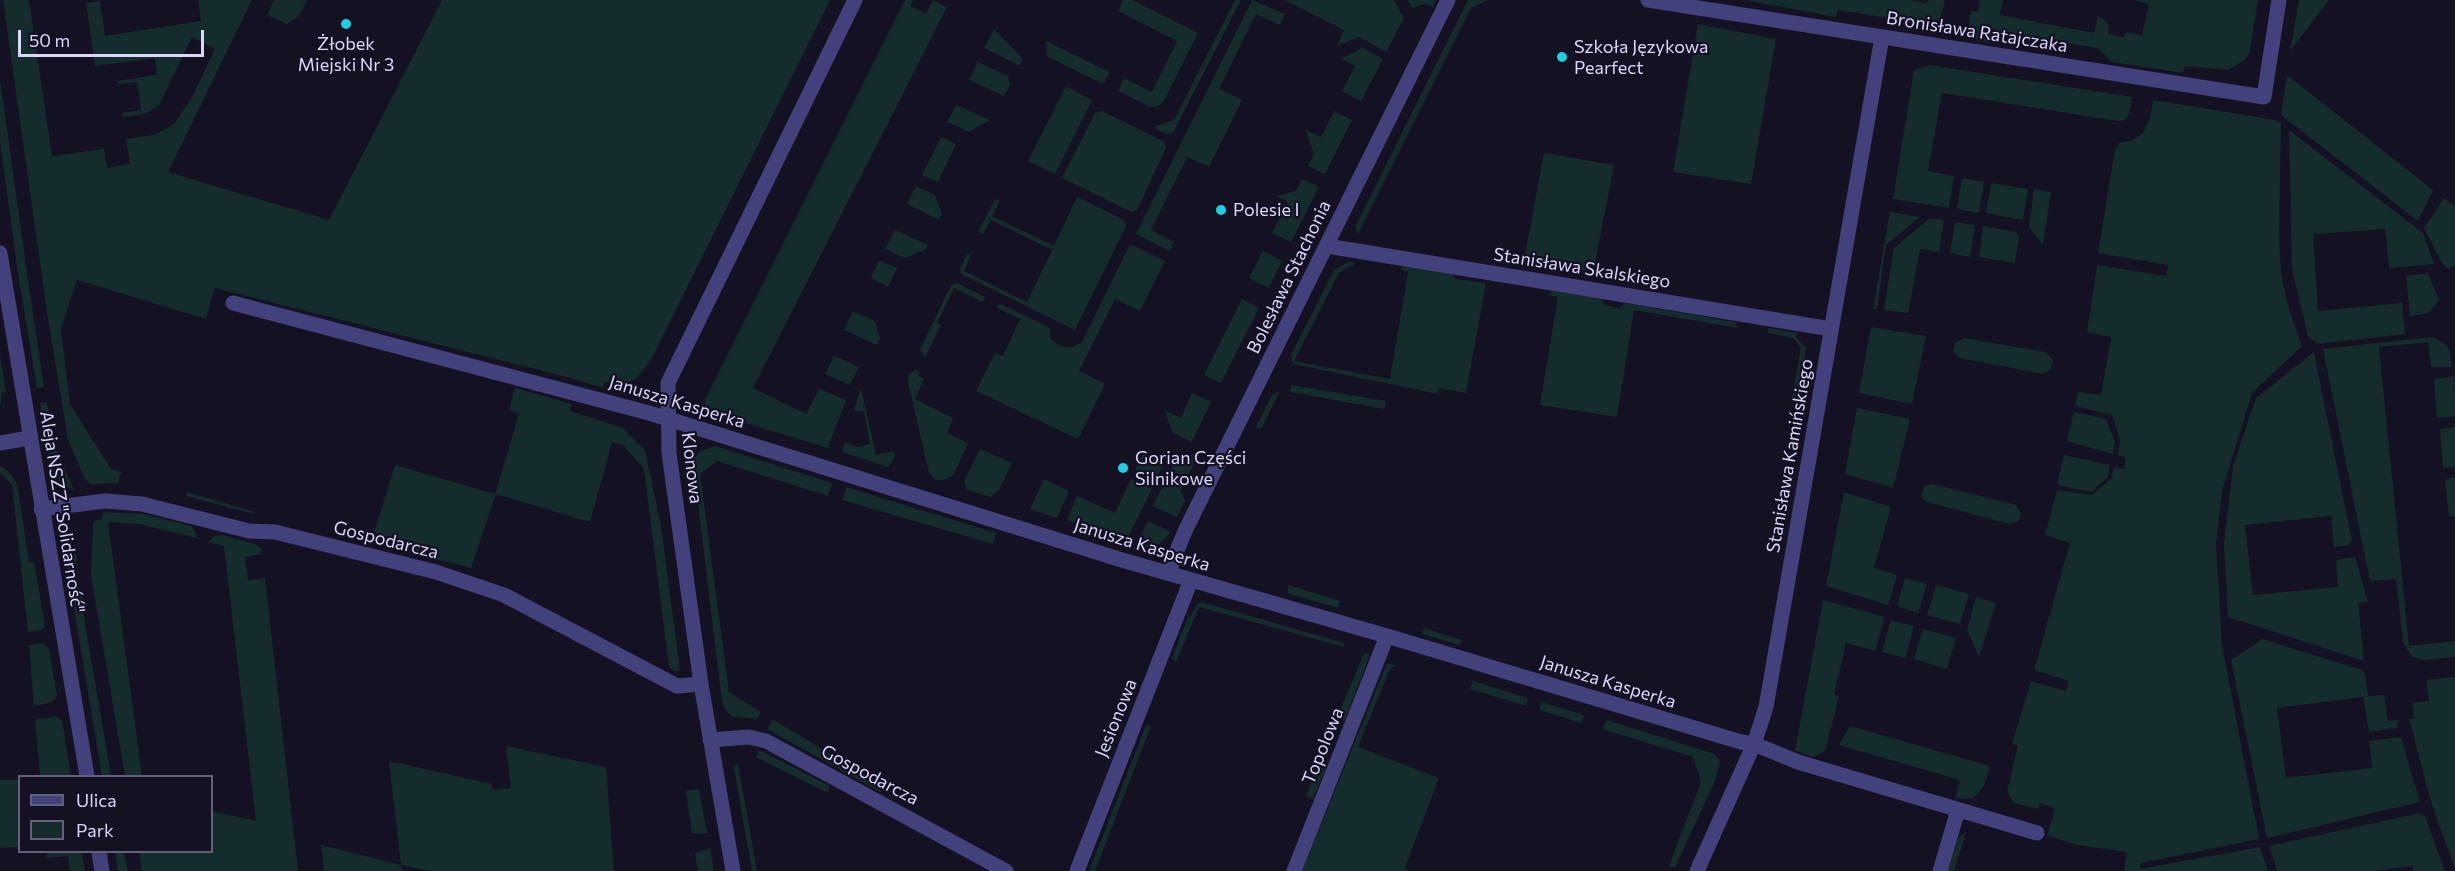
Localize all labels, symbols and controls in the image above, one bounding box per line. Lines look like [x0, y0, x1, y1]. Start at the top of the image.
street label: Bronisława Ratajczaka [1885, 7, 2069, 57]
marker: Żłobek Miejski Nr 3 [339, 17, 353, 31]
scale bar [21, 18, 207, 56]
text: 50 m [29, 29, 70, 51]
place label: Żłobek Miejski Nr 3 [298, 33, 394, 76]
place label: Szkoła Językowa Pearfect [1574, 36, 1708, 78]
marker: Szkoła Językowa Pearfect [1555, 50, 1569, 64]
street label: Bolesława Stachonia [1243, 197, 1335, 357]
place label: Polesie I [1233, 199, 1300, 221]
marker: Polesie I [1214, 203, 1228, 217]
street label: Stanisława Skalskiego [1492, 243, 1672, 293]
street label: Stanisława Kamińskiego [1762, 357, 1818, 555]
street label: Janusza Kasperka [606, 371, 748, 433]
street label: Aleja NSZZ "Solidarność" [35, 409, 89, 615]
street label: Klonowa [677, 431, 707, 505]
place label: Gorian Części Silnikowe [1135, 447, 1246, 490]
marker: Gorian Części Silnikowe [1116, 461, 1130, 475]
street label: Janusza Kasperka [1071, 514, 1213, 576]
street label: Gospodarcza [331, 517, 441, 563]
street label: Janusza Kasperka [1537, 651, 1679, 713]
street label: Jesionowa [1090, 676, 1142, 760]
street label: Topolowa [1298, 704, 1348, 788]
street label: Gospodarcza [818, 740, 922, 810]
legend [18, 775, 213, 853]
text: Ulica [76, 789, 117, 811]
text: Park [76, 819, 114, 841]

